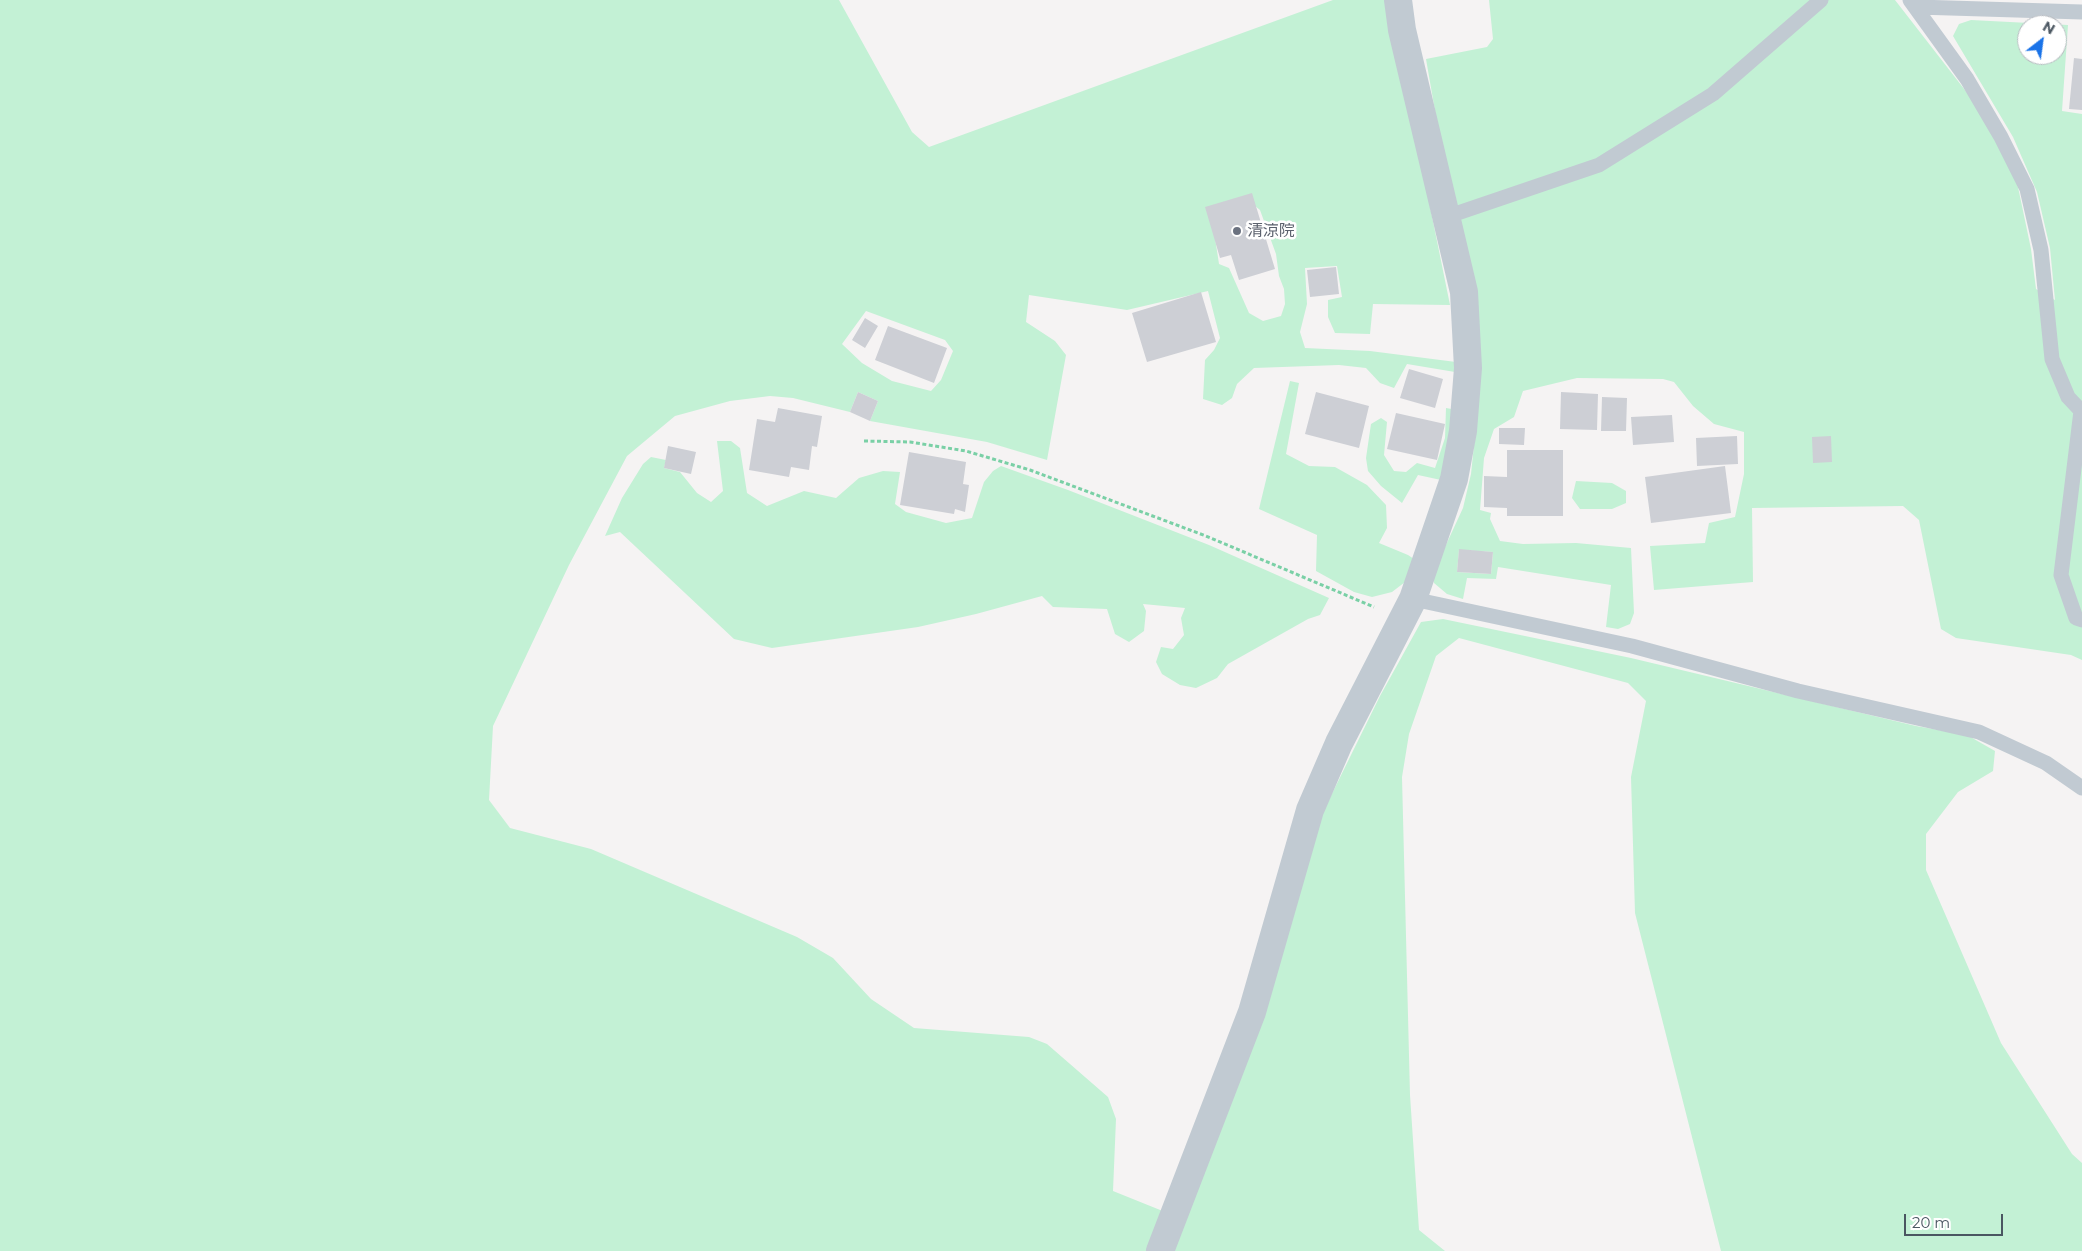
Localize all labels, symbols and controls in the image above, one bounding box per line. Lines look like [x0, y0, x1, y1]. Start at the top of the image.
north arrow [2017, 15, 2067, 65]
text: N [2040, 17, 2058, 38]
place label: 清涼院 [1247, 221, 1295, 241]
marker: 清涼院 [1231, 225, 1243, 237]
scale bar [1907, 1204, 2006, 1236]
text: 20 m [1912, 1213, 1950, 1232]

